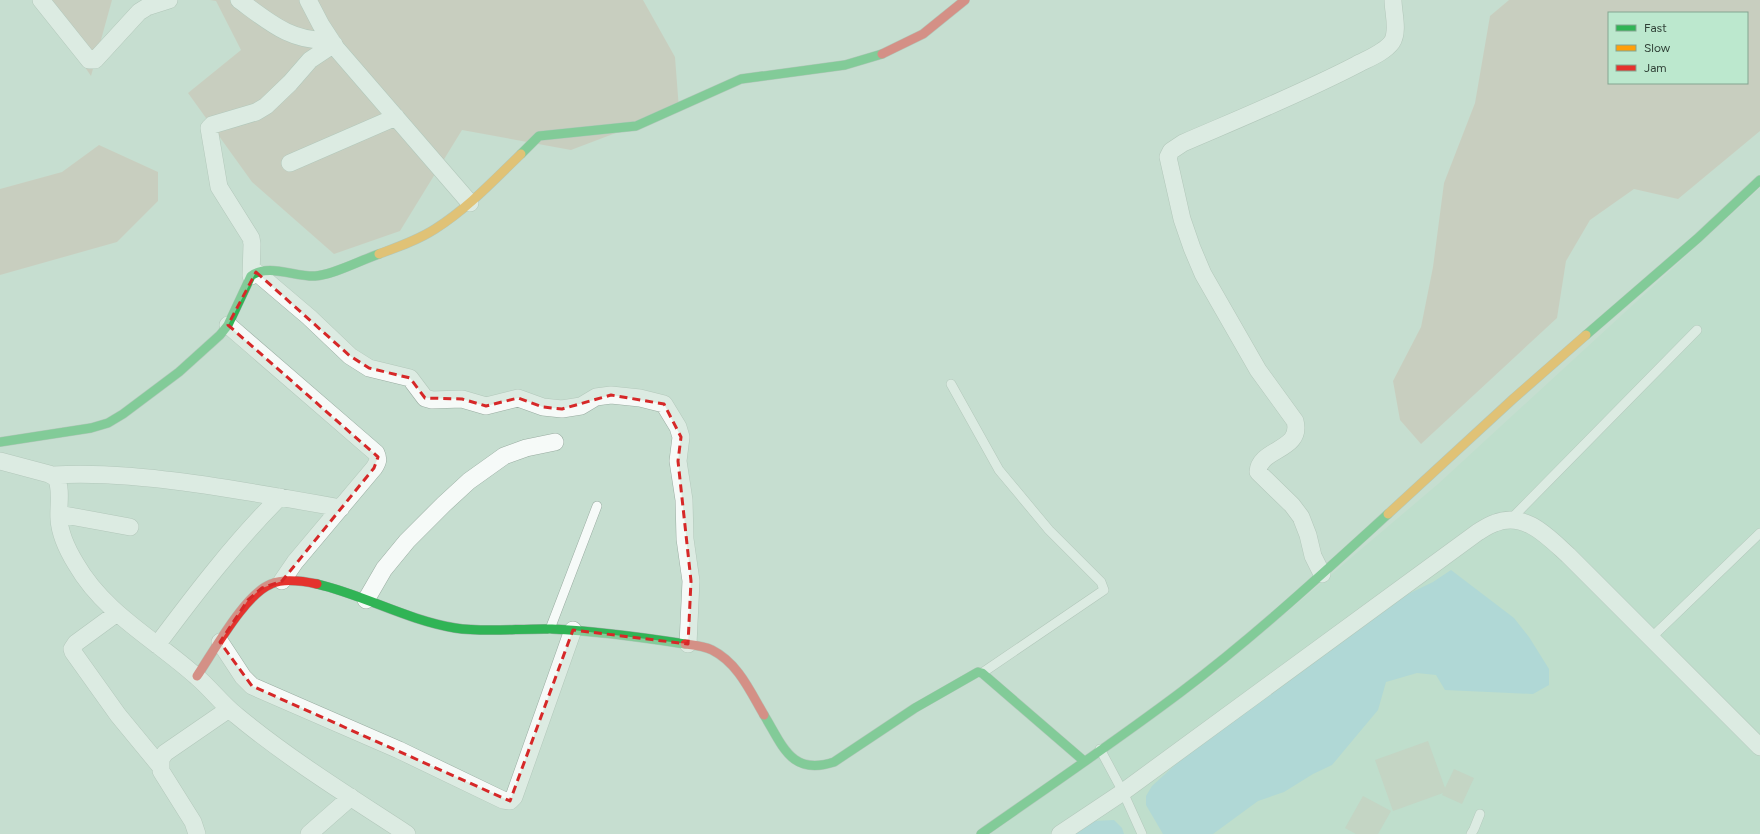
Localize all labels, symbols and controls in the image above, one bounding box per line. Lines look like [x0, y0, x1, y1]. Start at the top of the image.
legend [1608, 12, 1748, 84]
text: Fast [1644, 21, 1667, 35]
text: Slow [1644, 41, 1671, 55]
text: Jam [1644, 61, 1667, 75]

